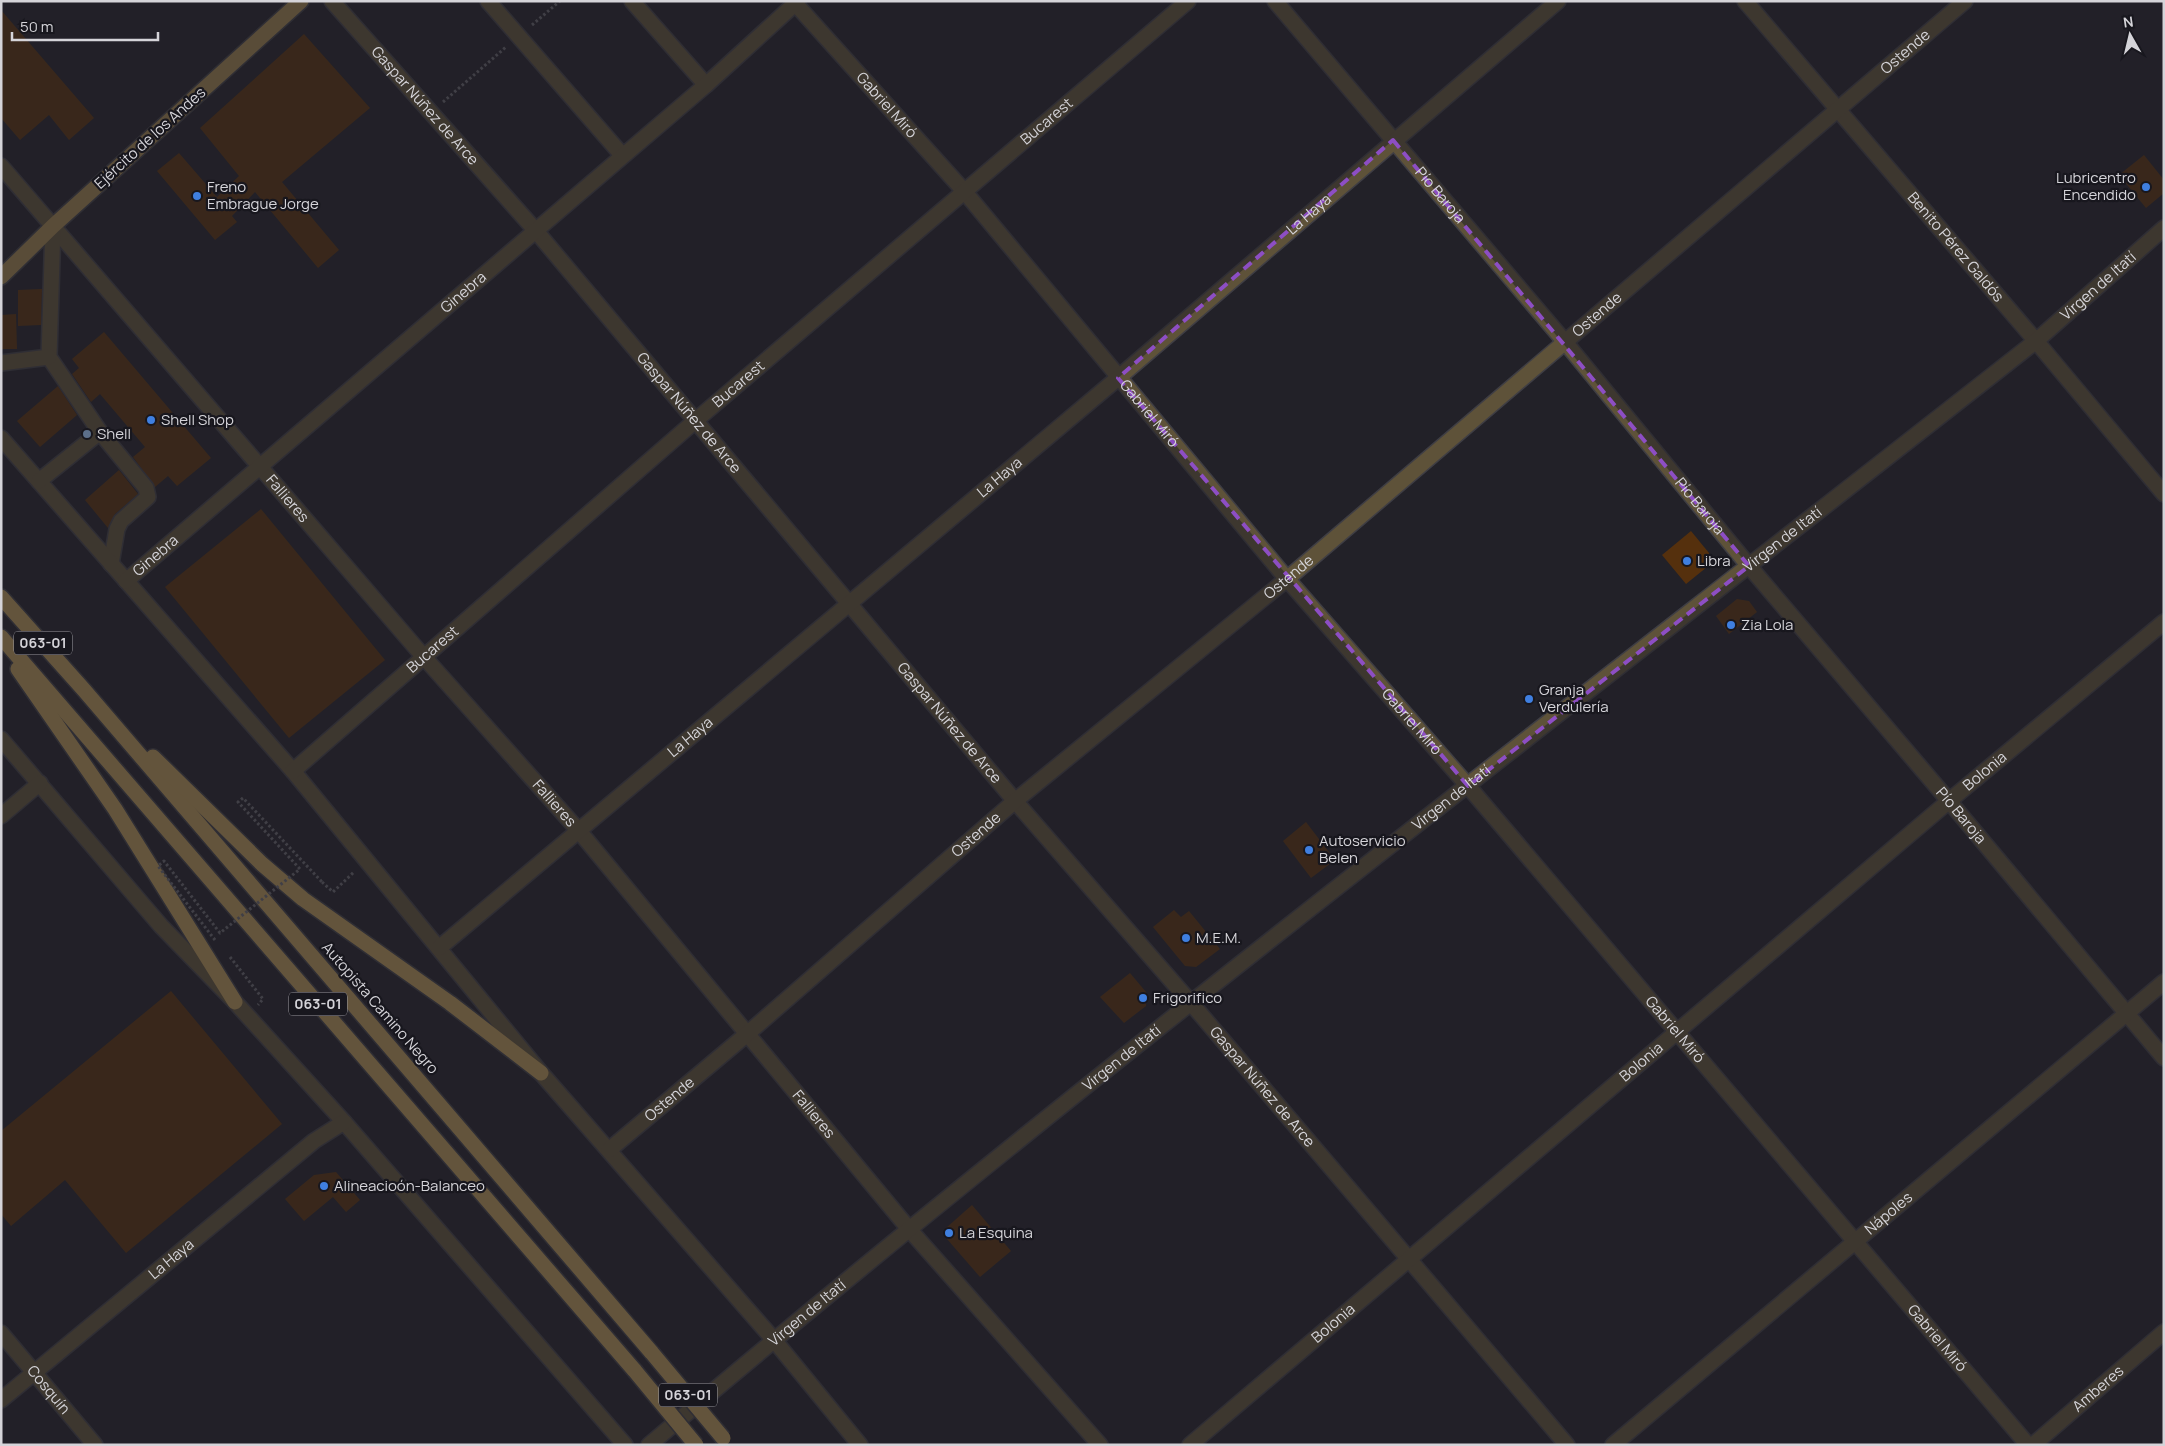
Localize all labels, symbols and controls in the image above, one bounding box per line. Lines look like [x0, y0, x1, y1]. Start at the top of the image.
scale bar [12, 10, 159, 42]
north arrow [2105, 10, 2155, 60]
text: N [2122, 12, 2134, 32]
text: 50 m [20, 16, 54, 37]
street label: Ostende [1876, 24, 1935, 79]
street label: Gaspar Núñez de Arce [367, 41, 484, 170]
street label: Gabriel Miró [852, 67, 922, 142]
street label: Ejército de los Andes [89, 82, 210, 193]
street label: Bucarest [1016, 93, 1077, 149]
street label: Pío Baroja [1410, 162, 1471, 228]
place label: Lubricentro Encendido [2056, 167, 2136, 205]
place label: Freno Embrague Jorge [207, 176, 319, 214]
marker: Lubricentro Encendido [2140, 181, 2152, 193]
street label: Benito Pérez Galdós [1903, 187, 2009, 306]
street label: La Haya [1282, 189, 1336, 239]
marker: Freno Embrague Jorge [191, 190, 203, 202]
street label: Virgen de Itatí [2056, 246, 2141, 325]
street label: Ginebra [436, 266, 490, 318]
street label: Ostende [1567, 287, 1626, 342]
street label: Gaspar Núñez de Arce [632, 347, 746, 478]
street label: Bucarest [707, 355, 769, 412]
street label: Gabriel Miró [1115, 375, 1184, 452]
place label: Shell Shop [161, 409, 234, 430]
marker: Shell Shop [145, 414, 157, 426]
place label: Shell [97, 423, 131, 444]
marker: Shell [81, 428, 93, 440]
street label: La Haya [972, 452, 1026, 502]
street label: Fallieres [261, 470, 314, 527]
street label: Pío Baroja [1670, 473, 1730, 539]
street label: Virgen de Itatí [1738, 501, 1826, 576]
street label: Ginebra [128, 530, 183, 581]
street label: Ostende [1259, 550, 1318, 604]
place label: Libra [1697, 550, 1730, 571]
marker: Libra [1681, 555, 1693, 567]
place label: Zia Lola [1741, 614, 1793, 635]
marker: Zia Lola [1725, 619, 1737, 631]
street label: Bucarest [402, 621, 463, 678]
road number: 063-01 [14, 632, 72, 654]
street label: Gaspar Núñez de Arce [893, 657, 1007, 788]
place label: Granja Verdulería [1539, 679, 1609, 717]
street label: Gabriel Miró [1377, 683, 1447, 759]
marker: Granja Verdulería [1523, 693, 1535, 705]
street label: La Haya [663, 712, 717, 762]
street label: Bolonia [1958, 746, 2011, 795]
street label: Virgen de Itatí [1407, 760, 1495, 835]
street label: Fallieres [528, 775, 582, 831]
street label: Pío Baroja [1932, 782, 1991, 848]
street label: Ostende [947, 807, 1005, 862]
place label: Autoservicio Belen [1319, 830, 1406, 868]
marker: Autoservicio Belen [1303, 844, 1315, 856]
place label: M.E.M. [1196, 927, 1241, 948]
marker: M.E.M. [1180, 932, 1192, 944]
street label: Autopista Camino Negro [317, 937, 444, 1078]
place label: Frigorifico [1153, 987, 1222, 1008]
street label: Gabriel Miró [1641, 991, 1710, 1067]
road number: 063-01 [289, 992, 347, 1016]
marker: Frigorifico [1137, 992, 1149, 1004]
street label: Virgen de Itatí [1078, 1019, 1165, 1095]
street label: Gaspar Núñez de Arce [1205, 1022, 1320, 1152]
street label: Bolonia [1615, 1037, 1667, 1086]
street label: Ostende [640, 1071, 699, 1126]
street label: Fallieres [788, 1085, 841, 1143]
place label: Alineacioón-Balanceo [334, 1175, 485, 1196]
marker: Alineacioón-Balanceo [318, 1180, 330, 1192]
street label: Nápoles [1860, 1187, 1917, 1239]
place label: La Esquina [959, 1222, 1033, 1243]
marker: La Esquina [943, 1227, 955, 1239]
street label: La Haya [144, 1234, 198, 1284]
street label: Virgen de Itatí [764, 1274, 850, 1351]
street label: Bolonia [1307, 1298, 1359, 1348]
street label: Gabriel Miró [1903, 1300, 1972, 1376]
street label: Amberes [2068, 1360, 2128, 1417]
street label: Cosquín [22, 1361, 76, 1418]
road number: 063-01 [659, 1384, 717, 1406]

